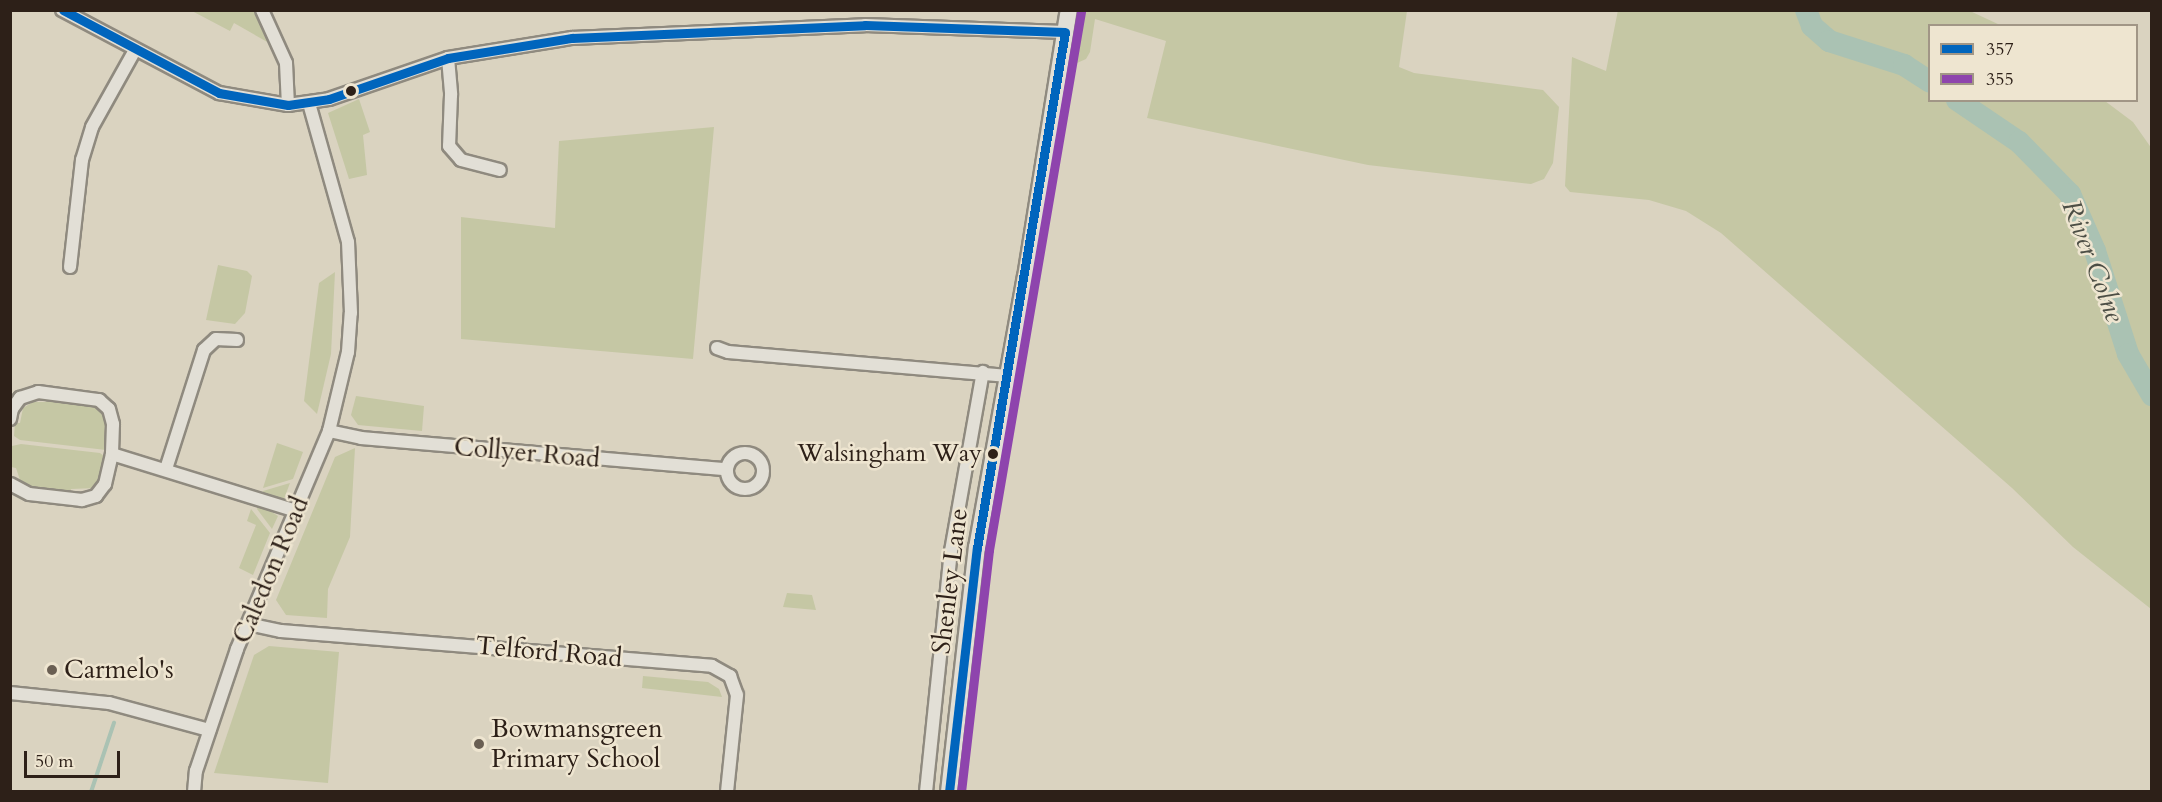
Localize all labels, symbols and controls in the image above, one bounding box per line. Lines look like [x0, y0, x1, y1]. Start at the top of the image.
legend [1928, 24, 2138, 102]
text: 357 [1986, 37, 2014, 62]
text: 355 [1986, 67, 2014, 92]
unlabelled marker [345, 85, 357, 97]
water label: River Colne [2055, 195, 2131, 327]
street label: Collyer Road [453, 431, 601, 475]
place label: Walsingham Way [797, 440, 982, 468]
marker: Walsingham Way [987, 448, 999, 460]
street label: Caledon Road [226, 492, 316, 648]
street label: Shenley Lane [926, 506, 974, 656]
street label: Telford Road [474, 630, 624, 674]
place label: Carmelo's [64, 654, 174, 686]
marker: Carmelo's [45, 663, 59, 677]
place label: Bowmansgreen Primary School [491, 713, 663, 774]
marker: Bowmansgreen Primary School [472, 737, 486, 751]
scale bar [27, 739, 123, 777]
text: 50 m [35, 749, 74, 774]

